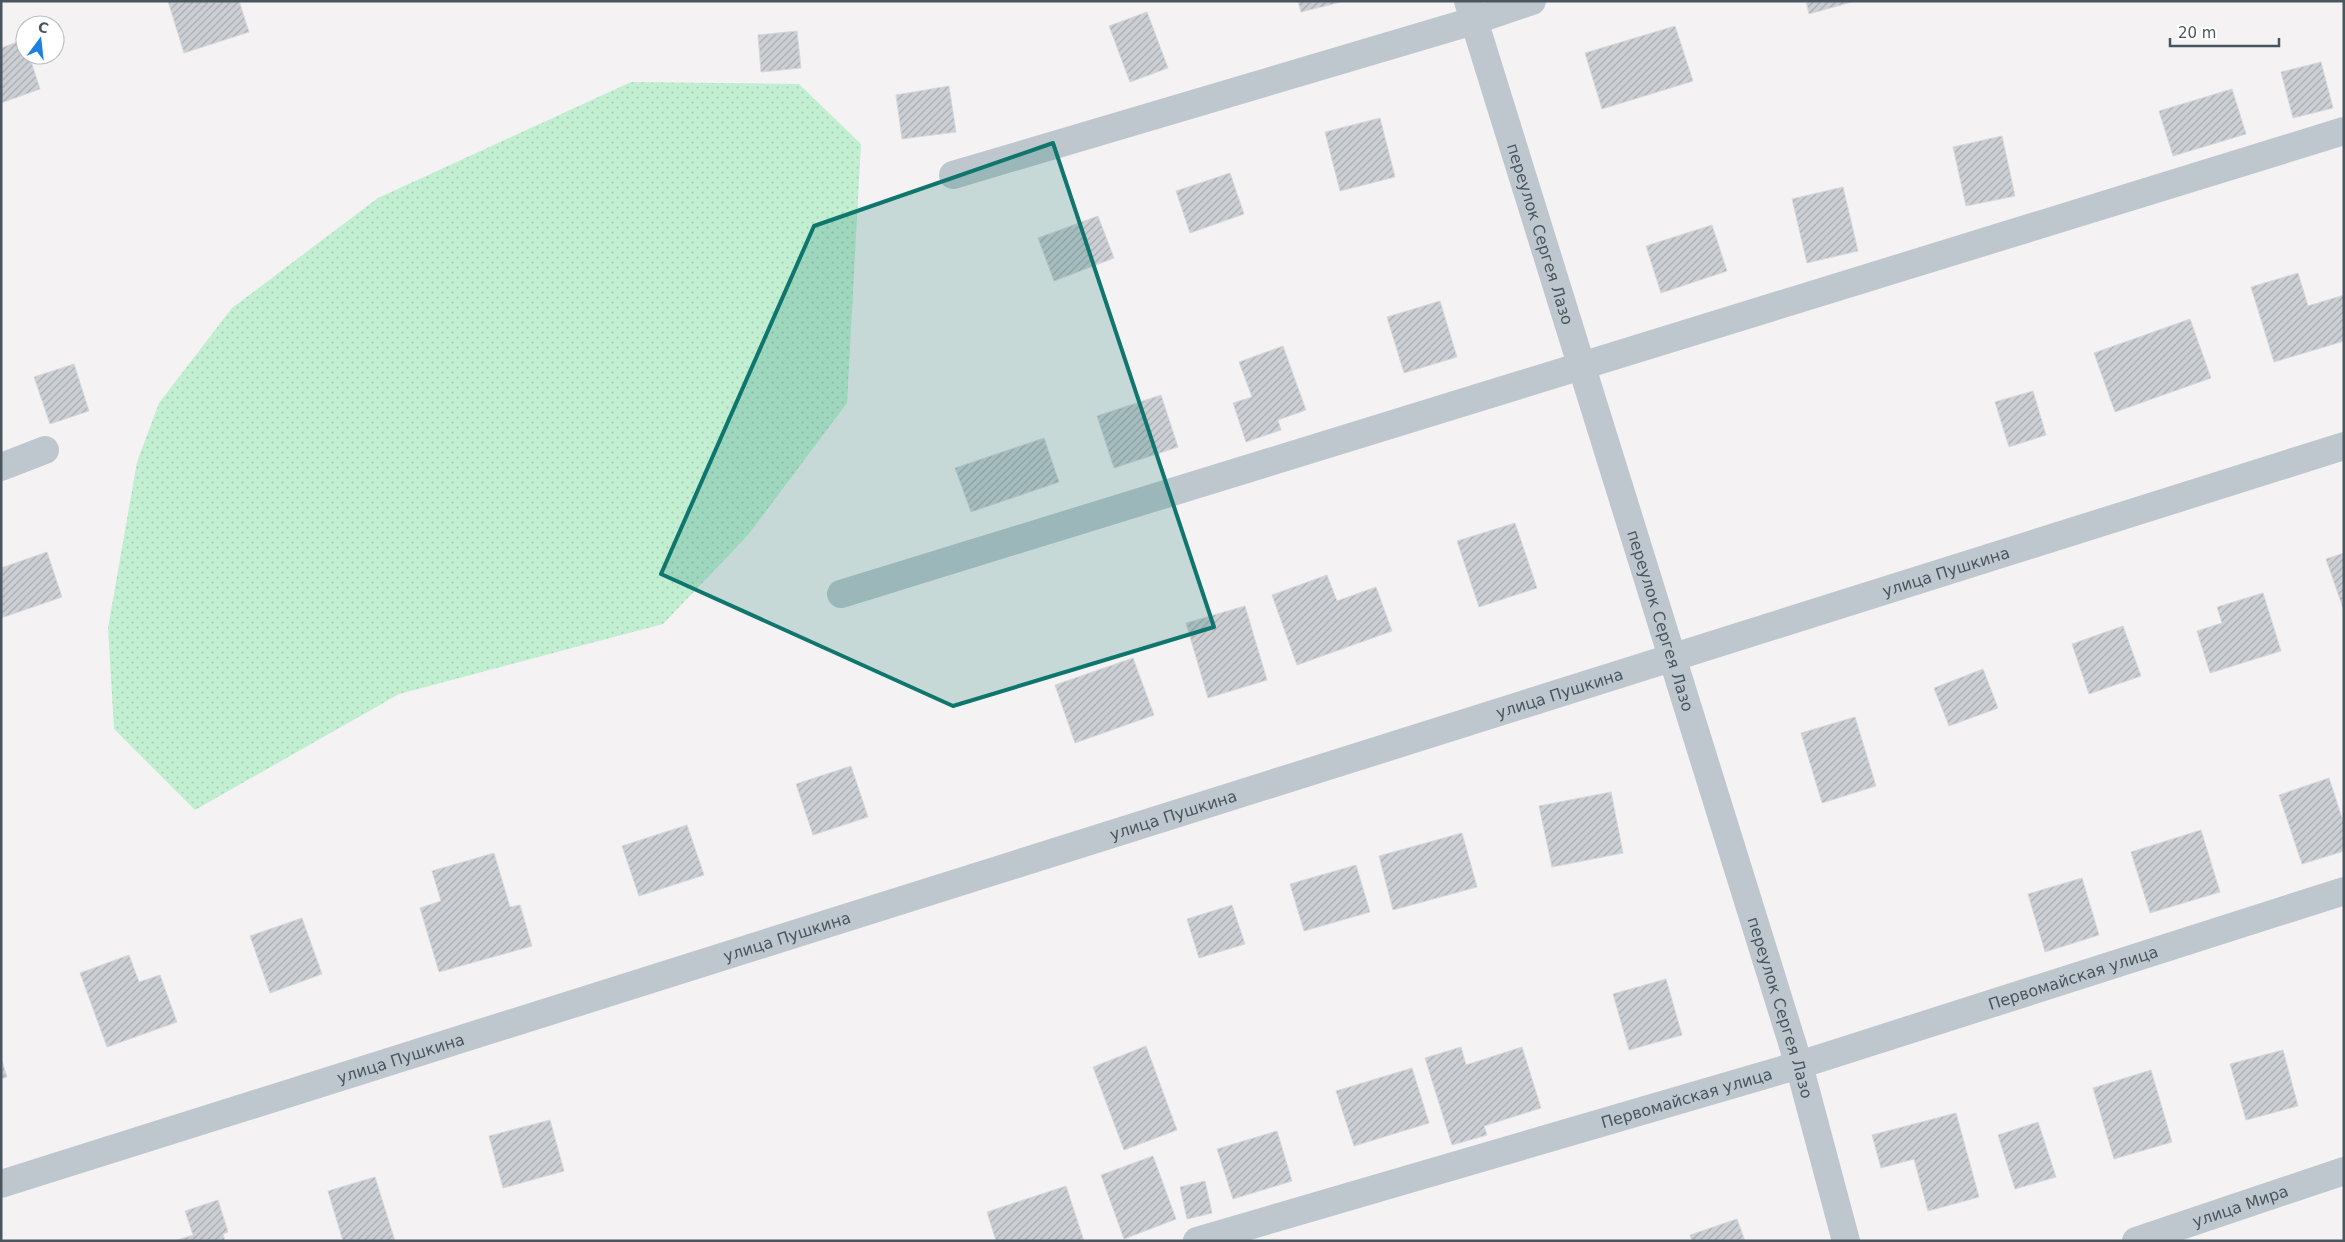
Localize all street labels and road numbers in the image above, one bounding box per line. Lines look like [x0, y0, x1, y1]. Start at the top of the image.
street label: переулок Сергея Лазо [1503, 141, 1578, 327]
street label: переулок Сергея Лазо [1624, 528, 1698, 714]
street label: улица Пушкина [1880, 542, 2012, 600]
street label: улица Пушкина [1494, 664, 1626, 722]
street label: улица Пушкина [1107, 786, 1239, 844]
street label: улица Пушкина [721, 907, 853, 965]
street label: переулок Сергея Лазо [1744, 914, 1817, 1100]
street label: Первомайская улица [1986, 941, 2161, 1013]
street label: улица Пушкина [335, 1029, 467, 1087]
street label: Первомайская улица [1599, 1064, 1774, 1132]
street label: улица Мира [2190, 1181, 2291, 1231]

